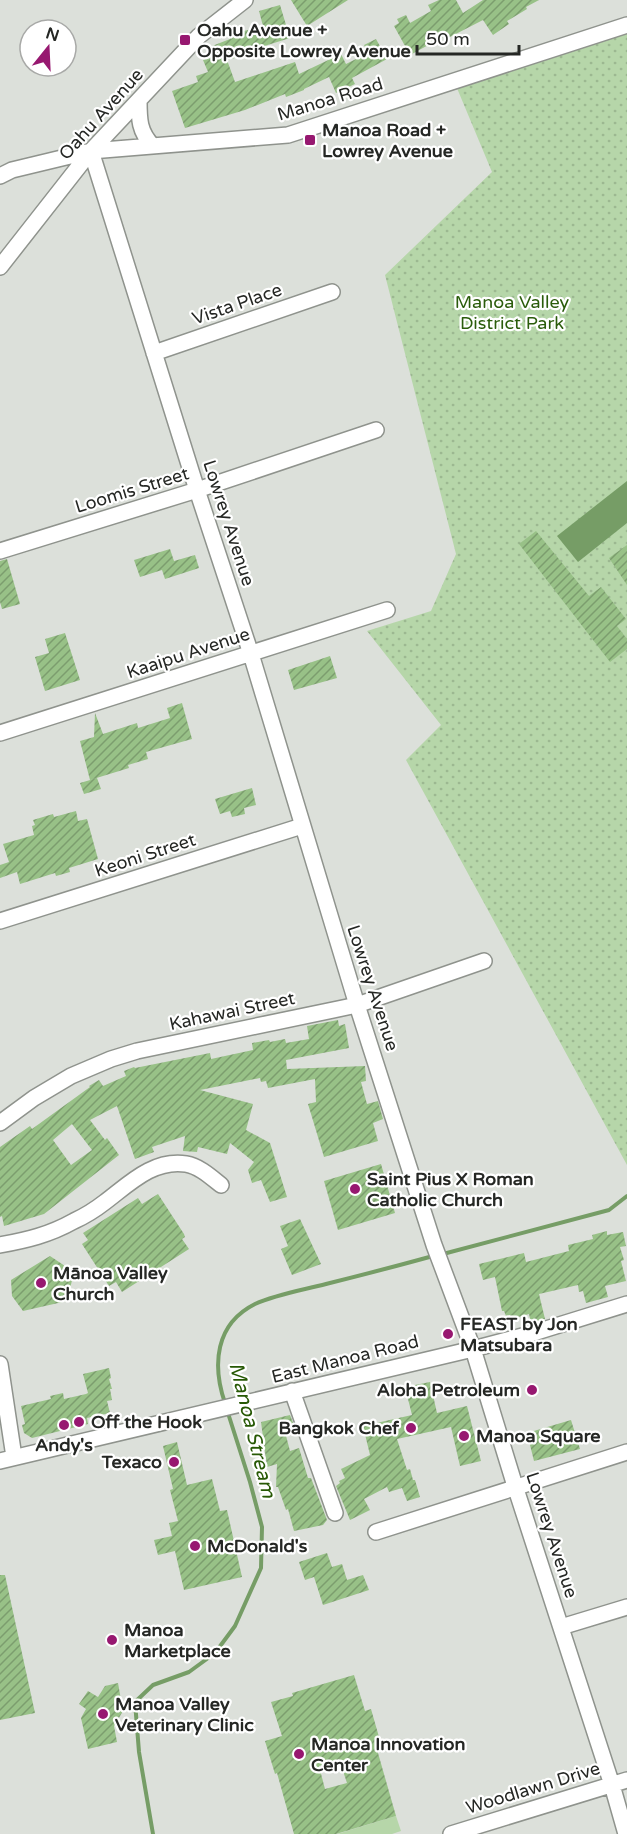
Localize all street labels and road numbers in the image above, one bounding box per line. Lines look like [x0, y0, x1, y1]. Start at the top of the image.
street label: Oahu Avenue [54, 64, 148, 164]
street label: Manoa Road [274, 72, 386, 126]
street label: Vista Place [189, 278, 285, 330]
street label: Lowrey Avenue [198, 457, 260, 589]
street label: Loomis Street [72, 462, 192, 518]
street label: Kaaipu Avenue [124, 623, 252, 683]
street label: Keoni Street [92, 828, 198, 882]
street label: Lowrey Avenue [342, 922, 404, 1054]
street label: Kahawai Street [167, 987, 297, 1035]
street label: East Manoa Road [269, 1330, 421, 1388]
street label: Lowrey Avenue [521, 1469, 583, 1601]
street label: Woodlawn Drive [463, 1757, 603, 1819]

